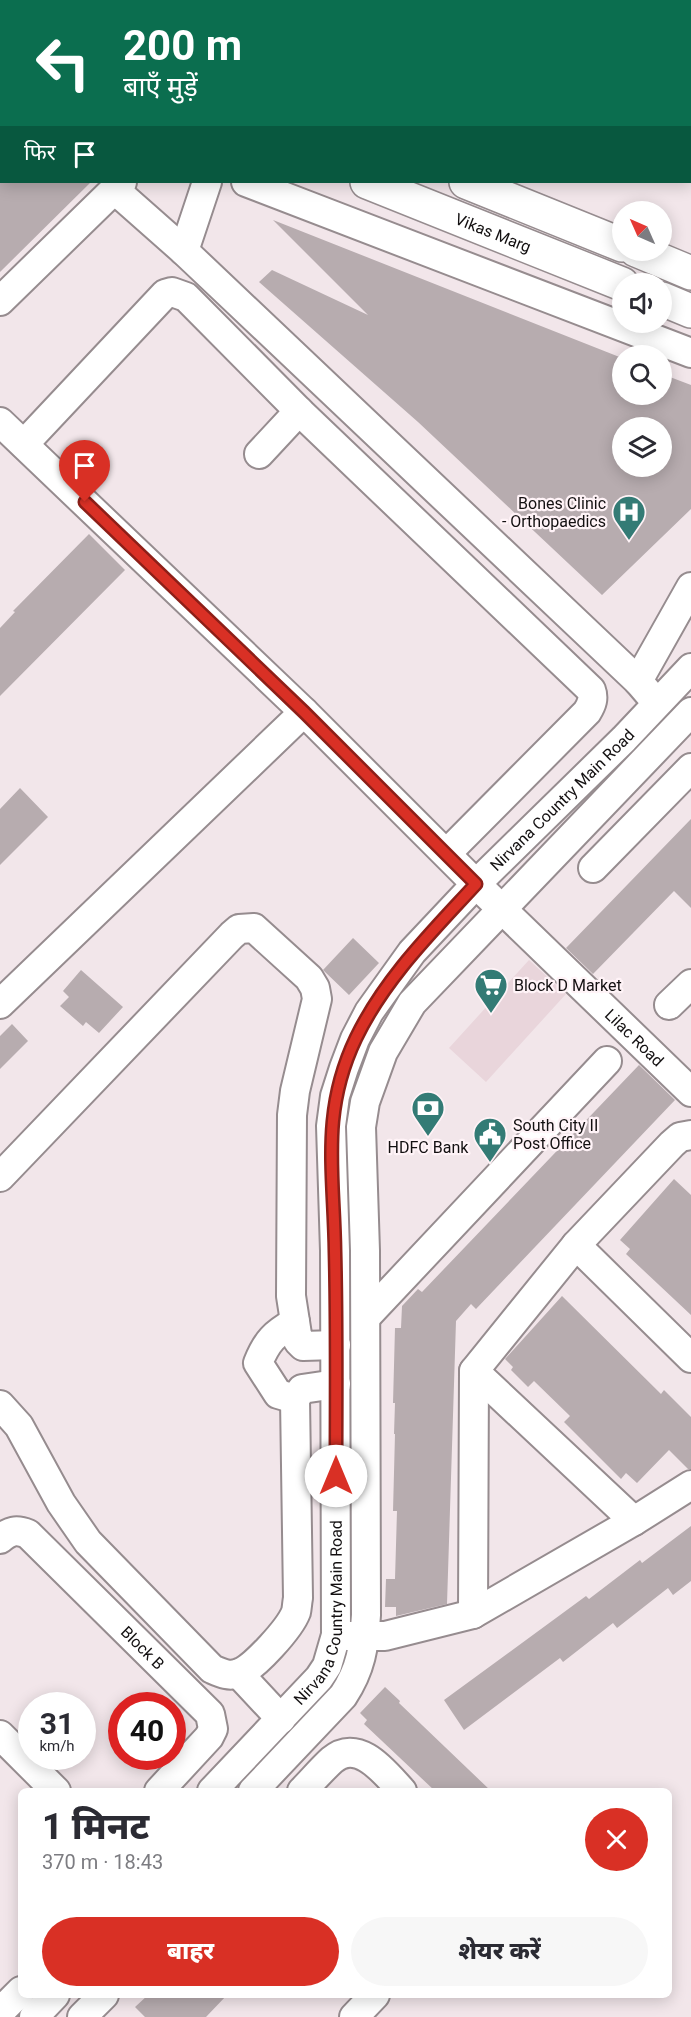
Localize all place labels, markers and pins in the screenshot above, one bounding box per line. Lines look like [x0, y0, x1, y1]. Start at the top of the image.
pin [59, 440, 110, 502]
place label: Bones Clinic - Orthopaedics [502, 494, 606, 531]
hospital icon: Bones Clinic - Orthopaedics [611, 494, 647, 541]
supermarket icon: Block D Market [473, 967, 509, 1014]
place label: Block D Market [514, 976, 622, 995]
bank icon: HDFC Bank [410, 1090, 446, 1137]
public building icon: South City II Post Office [472, 1116, 508, 1163]
place label: South City II Post Office [513, 1116, 598, 1153]
place label: HDFC Bank [388, 1138, 469, 1157]

